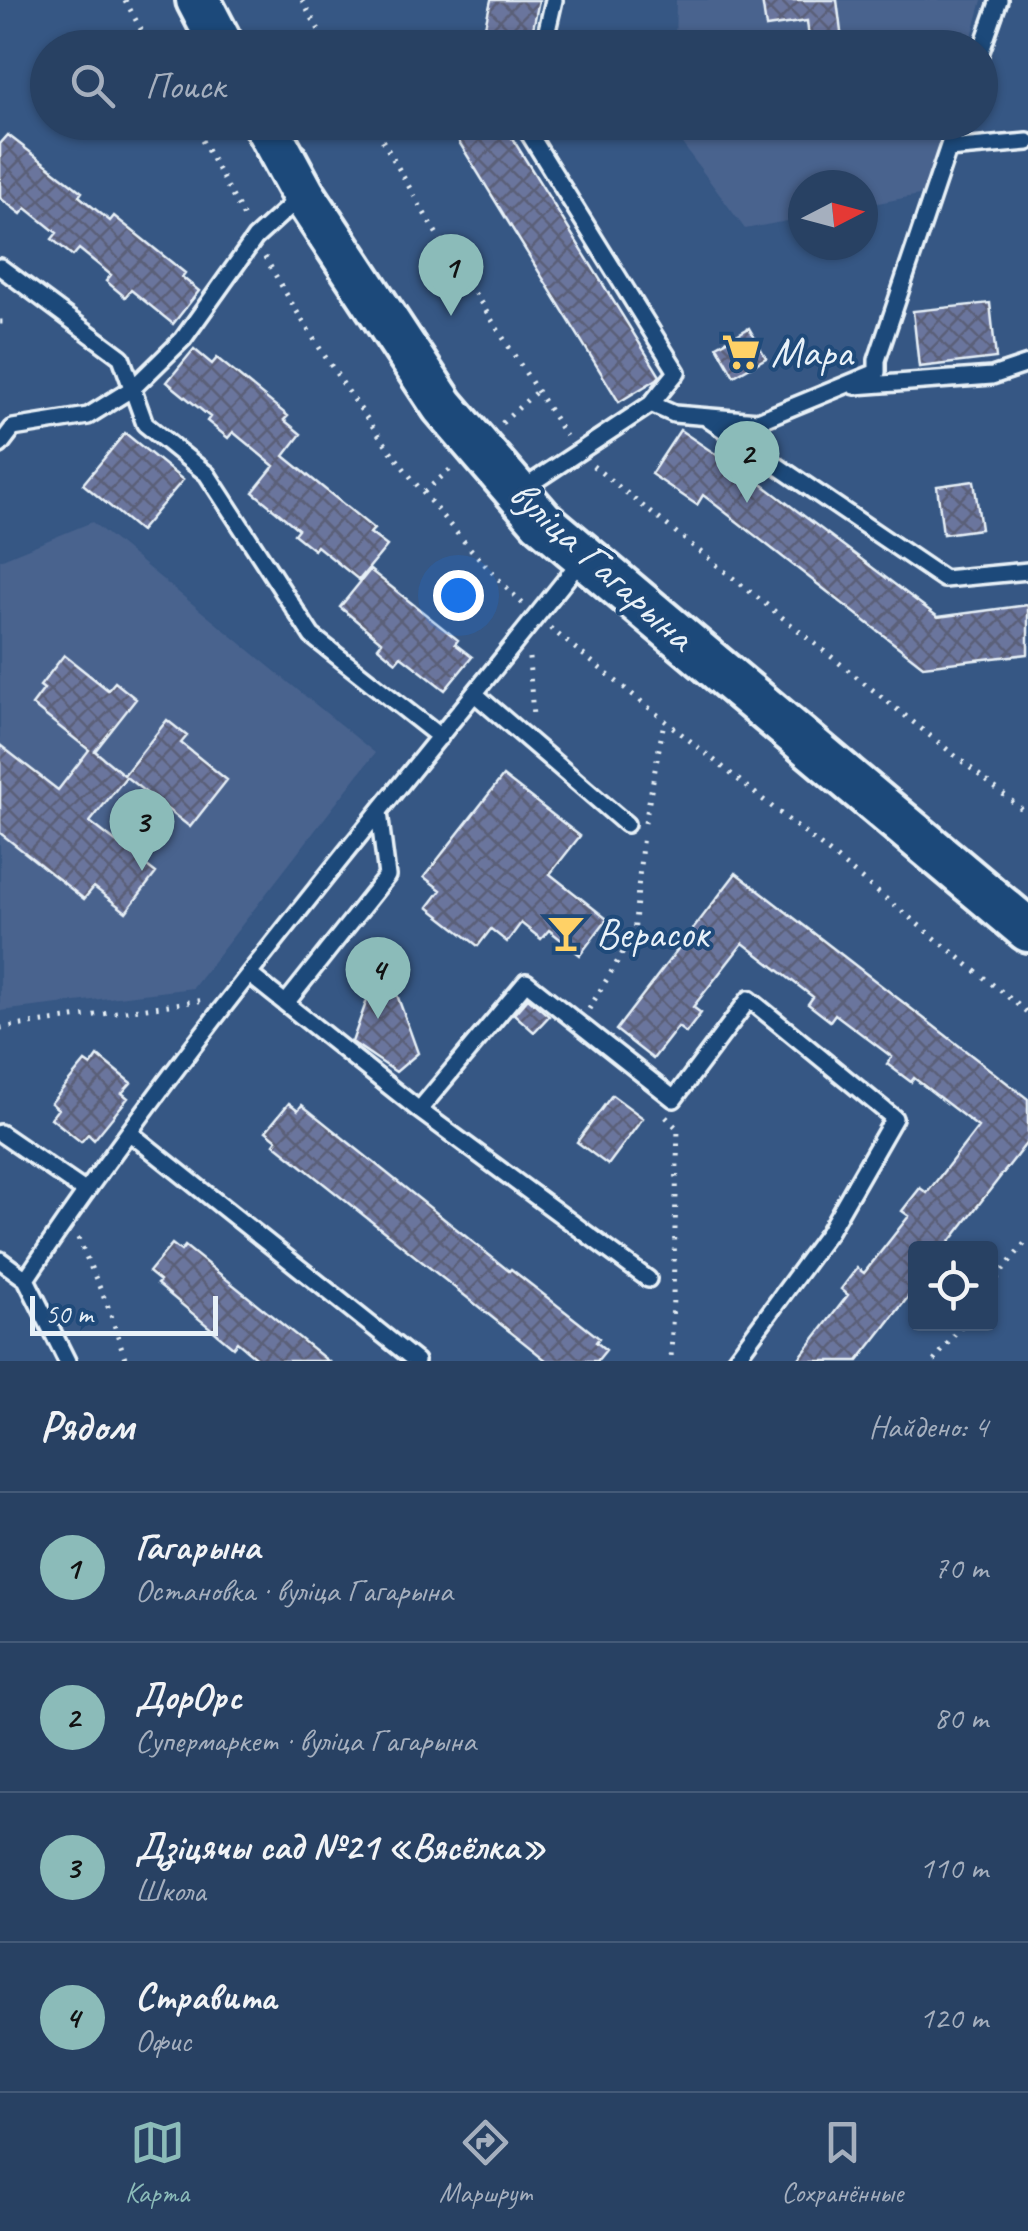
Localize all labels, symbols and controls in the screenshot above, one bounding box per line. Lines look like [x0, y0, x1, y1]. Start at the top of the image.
search box [30, 30, 998, 140]
icon: search [65, 58, 120, 113]
text: Поиск [145, 62, 225, 109]
north arrow [788, 170, 878, 260]
pin: 1 [418, 234, 484, 316]
place label: Мара [771, 326, 855, 379]
supermarket icon: Мара [720, 331, 762, 373]
pin: 2 [714, 420, 780, 503]
street label: вуліца Гагарына [498, 468, 708, 664]
your location [433, 570, 484, 621]
pin: 3 [110, 788, 174, 871]
place label: Верасок [596, 907, 711, 960]
bar icon: Верасок [545, 912, 587, 954]
pin: 4 [346, 936, 410, 1019]
map controls [908, 1241, 998, 1331]
button: locate [908, 1241, 998, 1331]
scale bar [30, 1291, 218, 1336]
text: 50 m [45, 1296, 93, 1331]
text: Рядом [40, 1400, 134, 1453]
text: Найдено: 4 [869, 1406, 988, 1447]
text: Гагарына [135, 1523, 260, 1570]
text: 1 [65, 1547, 80, 1588]
text: 70 m [934, 1547, 988, 1588]
text: Остановка · вуліца Гагарына [135, 1570, 453, 1611]
text: ДорОрс [135, 1673, 242, 1720]
text: 2 [65, 1697, 80, 1738]
text: 80 m [934, 1697, 988, 1738]
text: Супермаркет · вуліца Гагарына [135, 1720, 476, 1761]
text: Дзіцячы сад №21 «Вясёлка» [135, 1823, 546, 1870]
text: 3 [65, 1847, 80, 1888]
text: 110 m [919, 1847, 988, 1888]
text: Школа [135, 1870, 206, 1911]
text: Стравита [135, 1973, 276, 2020]
text: 4 [65, 1997, 80, 2038]
text: 120 m [919, 1997, 988, 2038]
text: Офис [135, 2020, 191, 2061]
tab: Карта [125, 2115, 189, 2210]
tab: Маршрут [439, 2115, 531, 2210]
tab: Сохранённые [781, 2115, 903, 2210]

